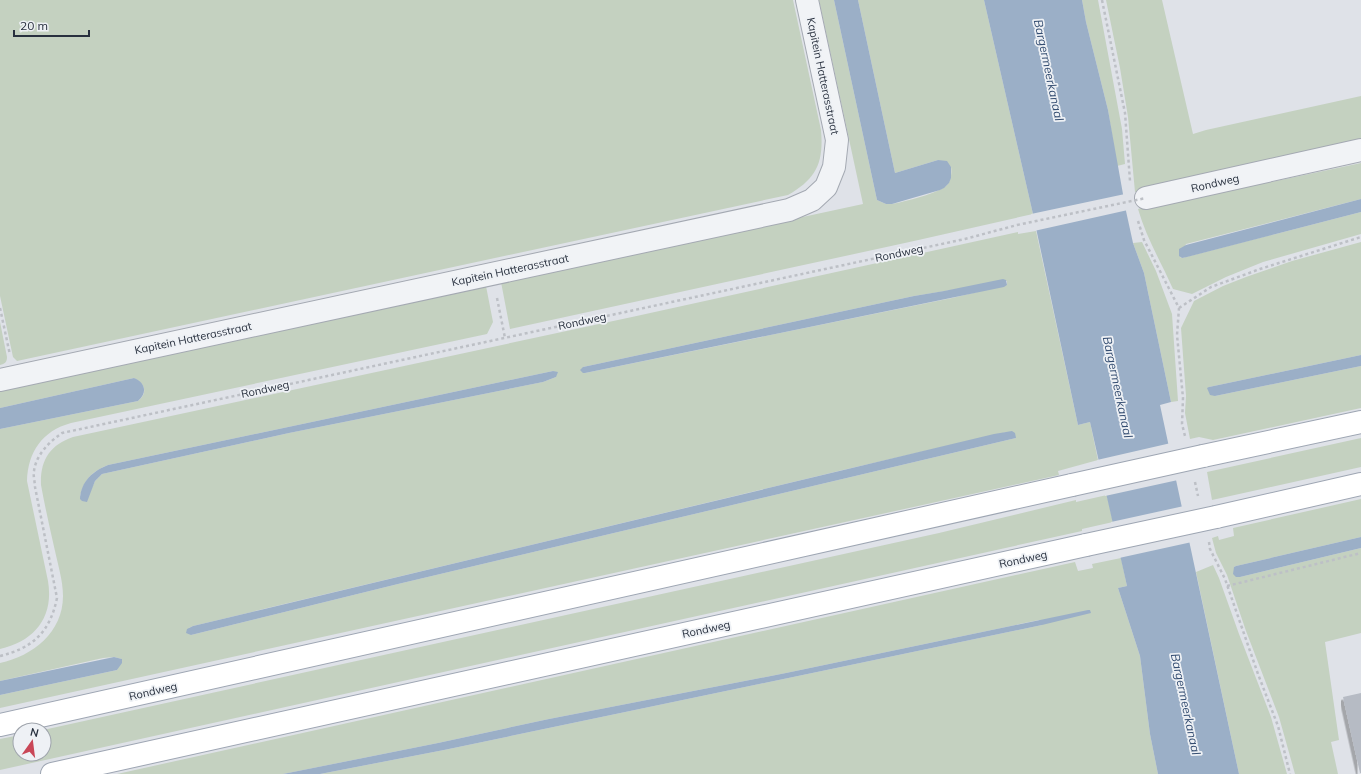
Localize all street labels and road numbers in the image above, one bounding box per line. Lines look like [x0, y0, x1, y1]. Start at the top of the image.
street label: Kapitein Hatterasstraat [804, 16, 842, 136]
street label: Rondweg [1190, 171, 1240, 195]
street label: Rondweg [874, 241, 924, 265]
street label: Kapitein Hatterasstraat [450, 251, 570, 289]
street label: Rondweg [557, 309, 607, 333]
street label: Kapitein Hatterasstraat [133, 319, 253, 357]
street label: Rondweg [240, 377, 290, 401]
street label: Rondweg [998, 547, 1048, 571]
street label: Rondweg [681, 617, 731, 641]
street label: Rondweg [128, 679, 178, 703]

